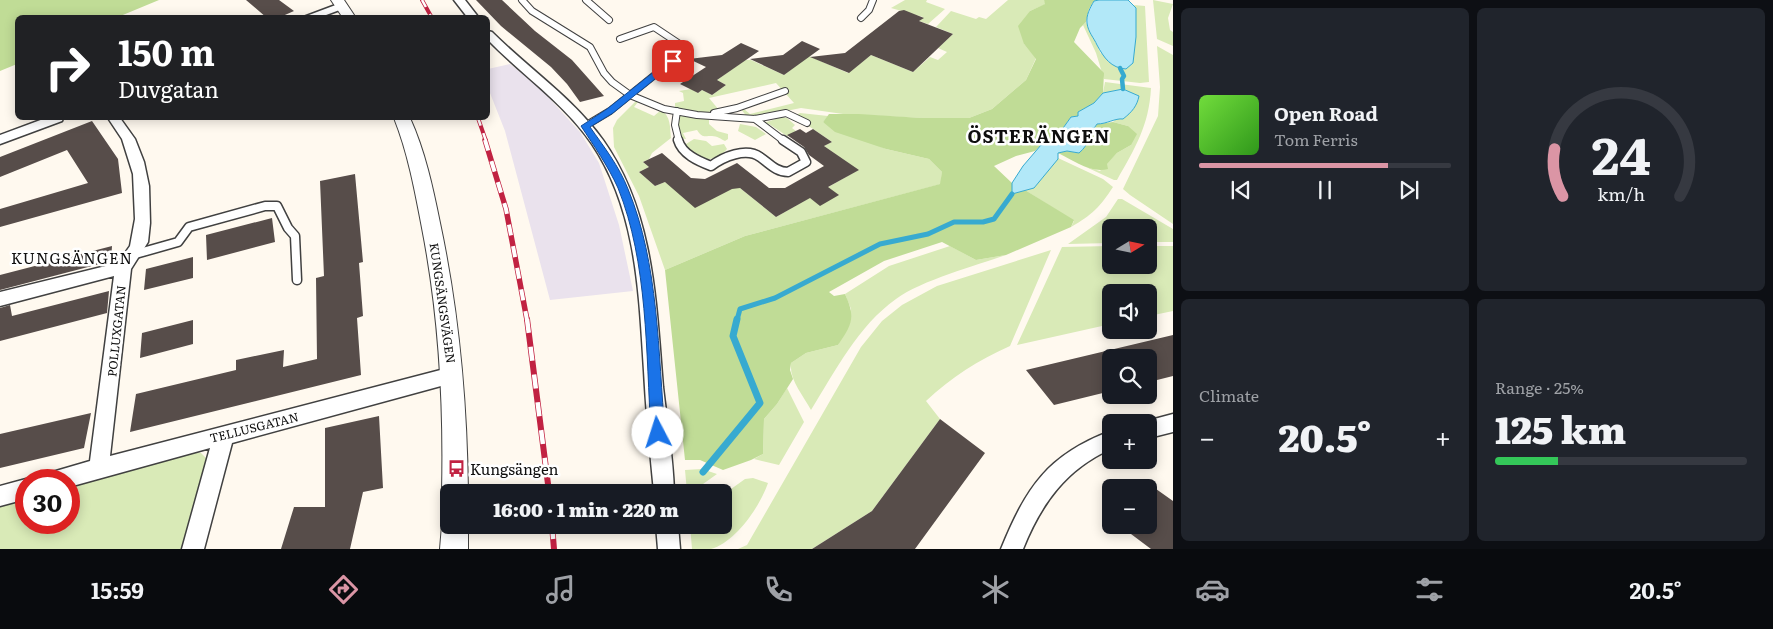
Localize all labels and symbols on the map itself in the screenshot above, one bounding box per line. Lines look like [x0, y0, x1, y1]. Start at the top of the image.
pin [652, 40, 694, 82]
district label: ÖSTERÄNGEN [968, 122, 1110, 149]
north arrow [1102, 219, 1158, 274]
street label: KUNGSÄNGSVÄGEN [426, 241, 460, 365]
district label: KUNGSÄNGEN [11, 246, 133, 269]
street label: POLLUXGATAN [102, 284, 130, 378]
position arrow [631, 406, 683, 458]
street label: TELLUSGATAN [208, 407, 300, 447]
place label: Kungsängen [470, 457, 559, 480]
bus stop icon: Kungsängen [446, 458, 466, 478]
speed limit sign: 30 [15, 469, 80, 534]

